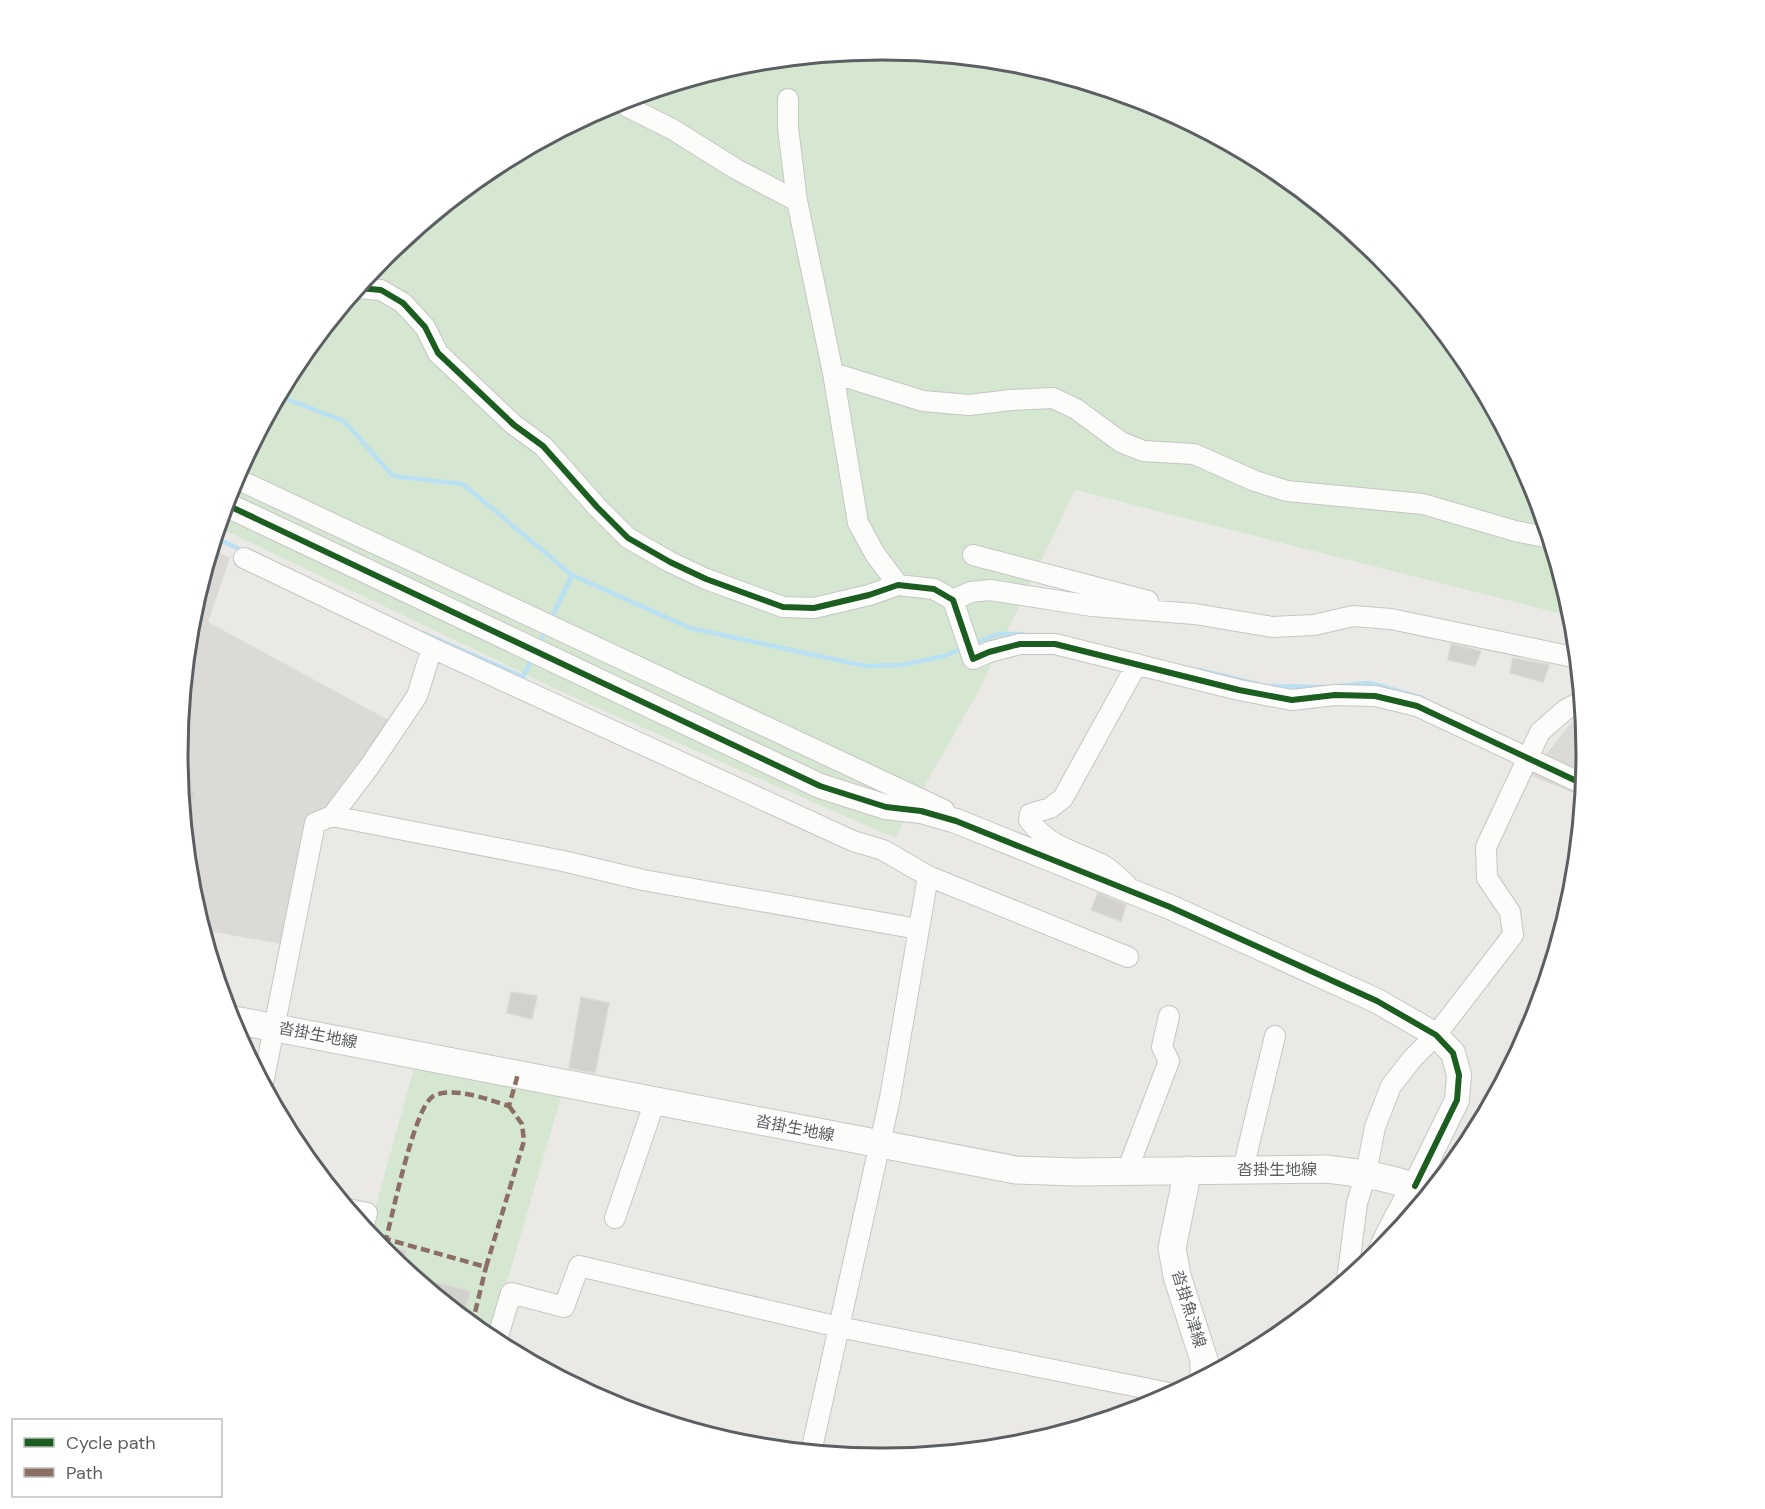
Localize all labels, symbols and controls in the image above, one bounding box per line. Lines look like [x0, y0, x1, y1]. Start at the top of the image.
street label: 沓掛生地線 [277, 1017, 359, 1053]
street label: 沓掛生地線 [754, 1110, 836, 1146]
street label: 沓掛生地線 [1237, 1159, 1317, 1180]
street label: 沓掛魚津線 [1167, 1268, 1211, 1350]
legend [12, 1419, 222, 1497]
text: Cycle path [66, 1431, 156, 1455]
text: Path [66, 1461, 103, 1485]

